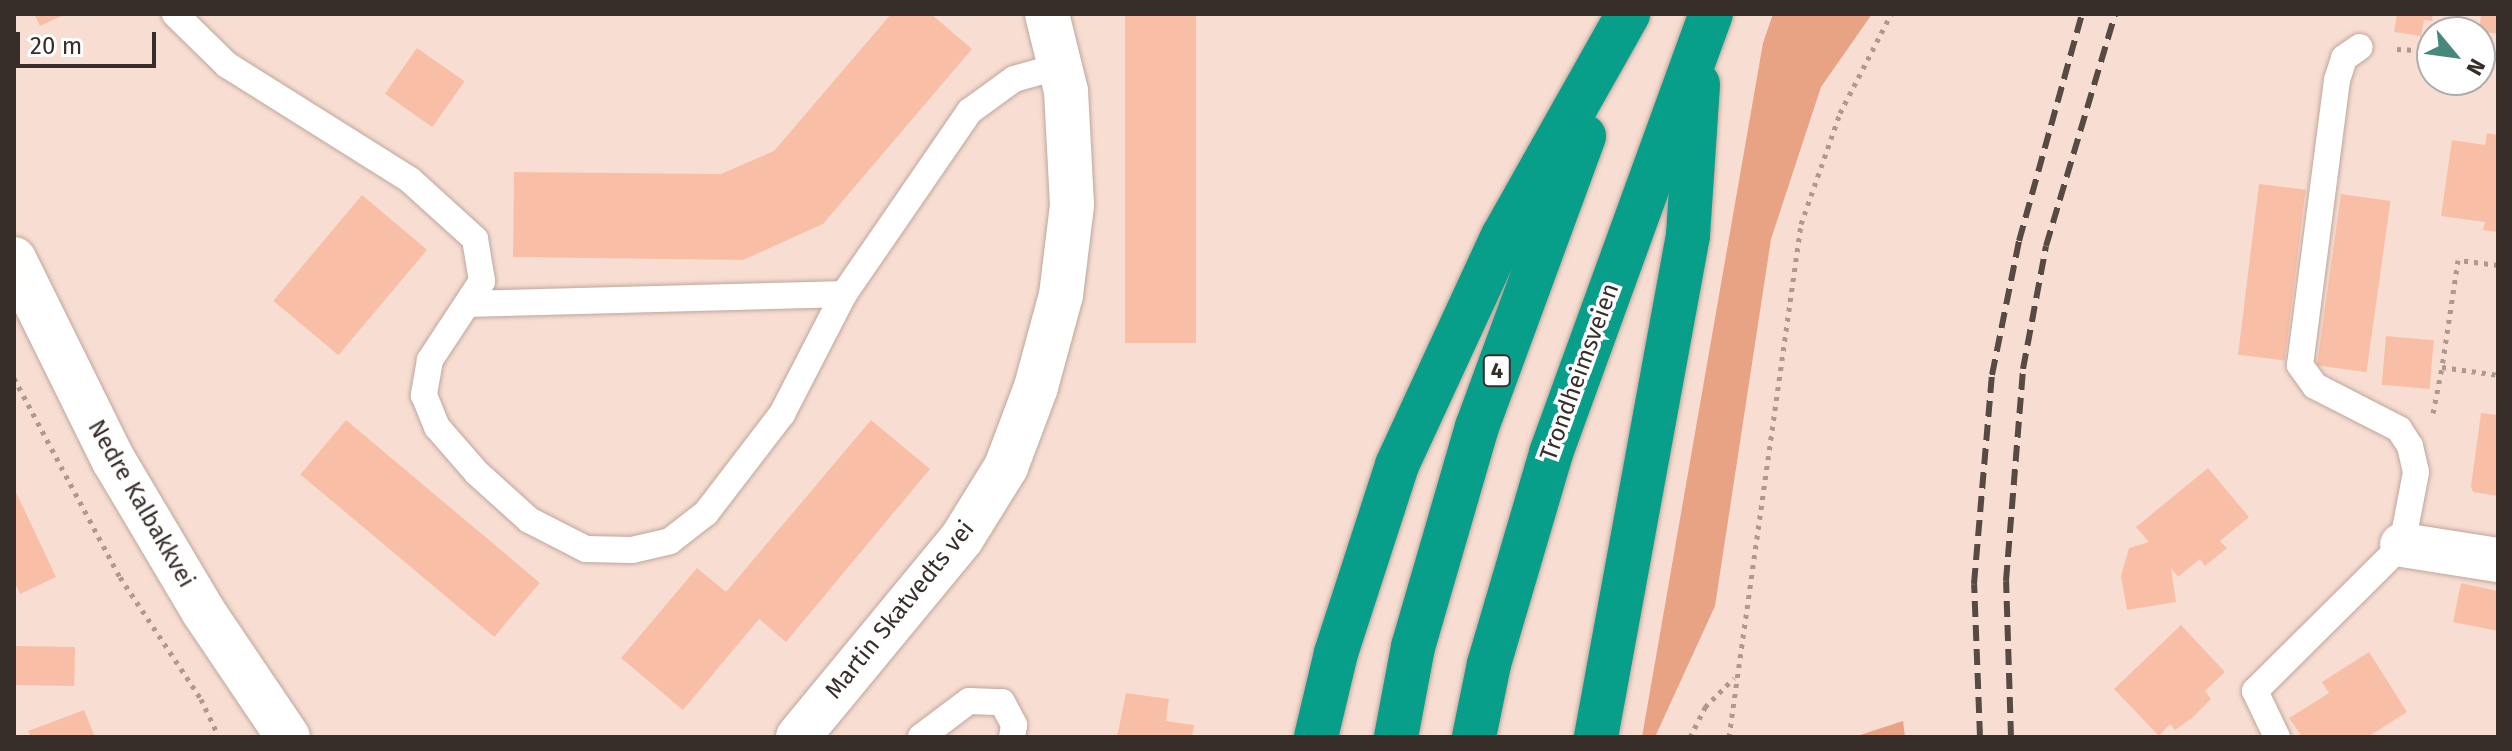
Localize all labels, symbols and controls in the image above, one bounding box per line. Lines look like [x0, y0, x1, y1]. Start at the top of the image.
scale bar [20, 16, 160, 66]
north arrow [2416, 16, 2496, 96]
text: 20 m [30, 32, 82, 60]
text: N [2460, 54, 2491, 80]
street label: Trondheimsveien [1535, 279, 1625, 465]
road number: 4 [1481, 353, 1513, 389]
street label: Nedre Kalbakkvei [81, 415, 201, 593]
street label: Martin Skatvedts vei [819, 515, 981, 705]

